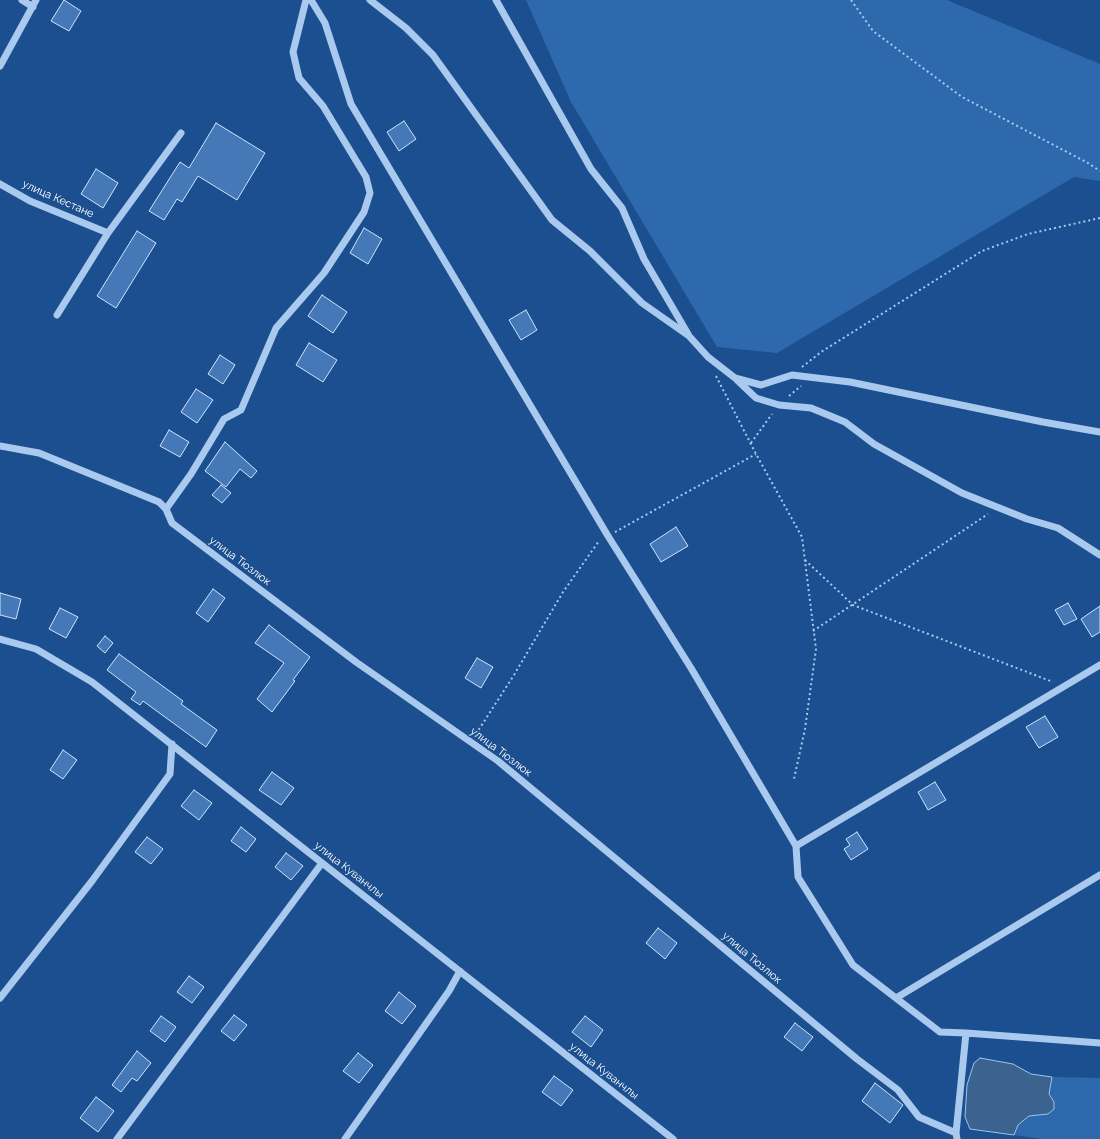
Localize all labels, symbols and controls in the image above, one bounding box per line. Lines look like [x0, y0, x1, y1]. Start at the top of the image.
street label: улица Кестане [20, 177, 96, 221]
street label: улица Тюзлюк [207, 534, 273, 588]
street label: улица Тюзлюк [468, 725, 534, 779]
street label: улица Куванчлы [312, 839, 386, 901]
street label: улица Тюзлюк [719, 929, 785, 987]
street label: улица Куванчлы [567, 1040, 641, 1102]

